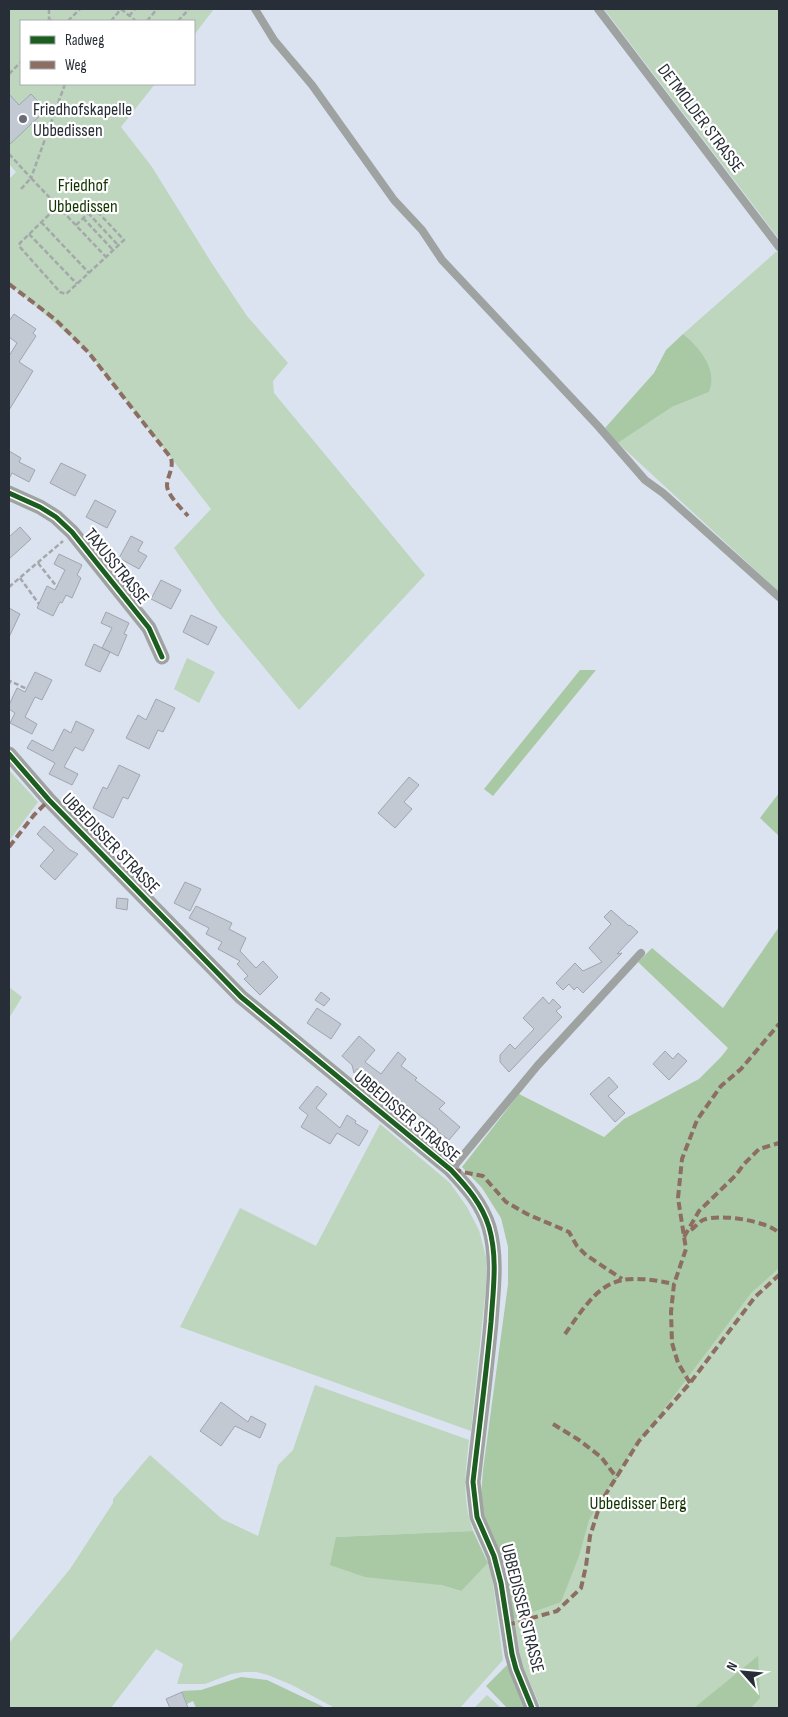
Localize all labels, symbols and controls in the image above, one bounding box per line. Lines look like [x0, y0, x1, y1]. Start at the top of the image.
legend [20, 20, 195, 85]
text: Radweg [65, 31, 104, 50]
text: Weg [65, 56, 87, 75]
street label: DETMOLDER STRASSE [653, 60, 748, 177]
place label: Friedhofskapelle Ubbedissen [33, 99, 132, 141]
marker: Friedhofskapelle Ubbedissen [17, 113, 29, 125]
park label: Friedhof Ubbedissen [48, 175, 118, 217]
street label: TAXUSSTRASSE [80, 524, 154, 609]
street label: UBBEDISSER STRASSE [57, 789, 164, 898]
street label: UBBEDISSER STRASSE [349, 1066, 464, 1167]
park label: Ubbedisser Berg [589, 1493, 687, 1514]
street label: UBBEDISSER STRASSE [496, 1542, 549, 1675]
north arrow [718, 1647, 768, 1697]
text: N [723, 1659, 741, 1674]

